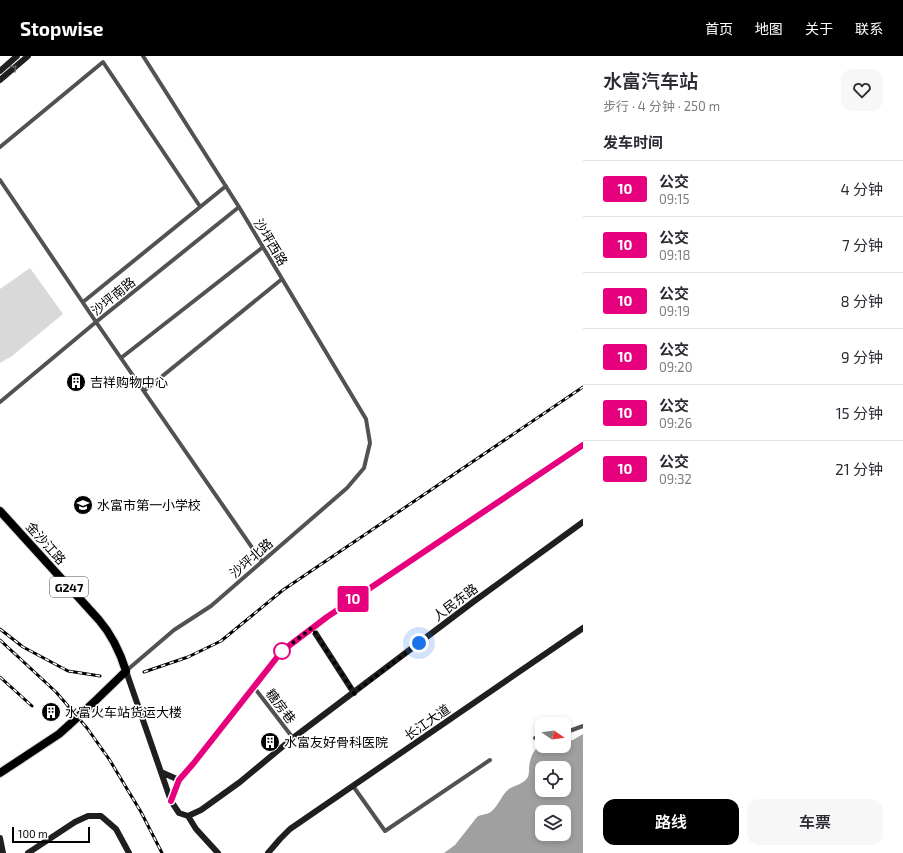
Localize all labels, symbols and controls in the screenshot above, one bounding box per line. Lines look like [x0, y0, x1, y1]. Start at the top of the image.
text: Stopwise [20, 17, 104, 40]
text: 首页 [705, 20, 733, 37]
text: 地图 [755, 20, 783, 37]
text: 关于 [805, 20, 833, 37]
text: 联系 [855, 20, 883, 37]
one-way arrow [9, 66, 17, 73]
text: 水富汽车站 [603, 69, 698, 92]
button: heart [841, 69, 883, 111]
text: 步行 · 4 分钟 · 250 m [603, 98, 720, 114]
text: 发车时间 [603, 133, 663, 151]
text: 公交 [659, 172, 689, 190]
text: 10 [618, 180, 632, 197]
text: 4 分钟 [840, 180, 883, 198]
text: 09:15 [659, 191, 690, 207]
street label: 沙坪西路 [251, 216, 291, 268]
text: 公交 [659, 228, 689, 246]
text: 10 [618, 236, 632, 253]
text: 7 分钟 [842, 236, 883, 254]
text: 09:18 [659, 247, 690, 263]
street label: 沙坪南路 [88, 273, 138, 319]
text: 公交 [659, 284, 689, 302]
text: 10 [618, 292, 632, 309]
text: 8 分钟 [841, 292, 883, 310]
text: 09:19 [659, 303, 690, 319]
text: 公交 [659, 340, 689, 358]
text: 10 [618, 348, 632, 365]
text: 9 分钟 [841, 348, 883, 366]
text: 09:20 [659, 359, 693, 375]
building icon: 吉祥购物中心 [65, 371, 87, 393]
place label: 吉祥购物中心 [90, 374, 168, 390]
text: 公交 [659, 396, 689, 414]
text: 10 [618, 404, 632, 421]
text: 15 分钟 [836, 404, 883, 422]
text: 09:26 [659, 415, 692, 431]
text: 公交 [659, 452, 689, 470]
text: 10 [618, 460, 632, 477]
text: 21 分钟 [835, 460, 883, 478]
text: 09:32 [659, 471, 692, 487]
school or university icon: 水富市第一小学校 [72, 494, 94, 516]
place label: 水富市第一小学校 [97, 497, 201, 513]
street label: 金沙江路 [23, 518, 69, 568]
street label: 沙坪北路 [226, 535, 276, 581]
road number: G247 [50, 577, 88, 597]
street label: 人民东路 [429, 580, 481, 624]
line badge: 10 [335, 586, 371, 612]
text: 10 [346, 590, 360, 607]
your location [409, 633, 429, 653]
unlabelled marker [273, 642, 291, 660]
street label: 糖房巷 [263, 686, 299, 726]
building icon: 水富火车站货运大楼 [40, 701, 62, 723]
street label: 长江大道 [401, 701, 453, 743]
place label: 水富火车站货运大楼 [65, 704, 182, 720]
north arrow [535, 717, 571, 753]
map controls [535, 717, 571, 841]
building icon: 水富友好骨科医院 [259, 731, 281, 753]
place label: 水富友好骨科医院 [284, 734, 388, 750]
button: locate [535, 761, 571, 797]
button: 路线 [603, 799, 739, 845]
button: 车票 [747, 799, 883, 845]
button: layers [535, 805, 571, 841]
scale bar [12, 825, 90, 844]
text: 100 m [18, 827, 48, 840]

